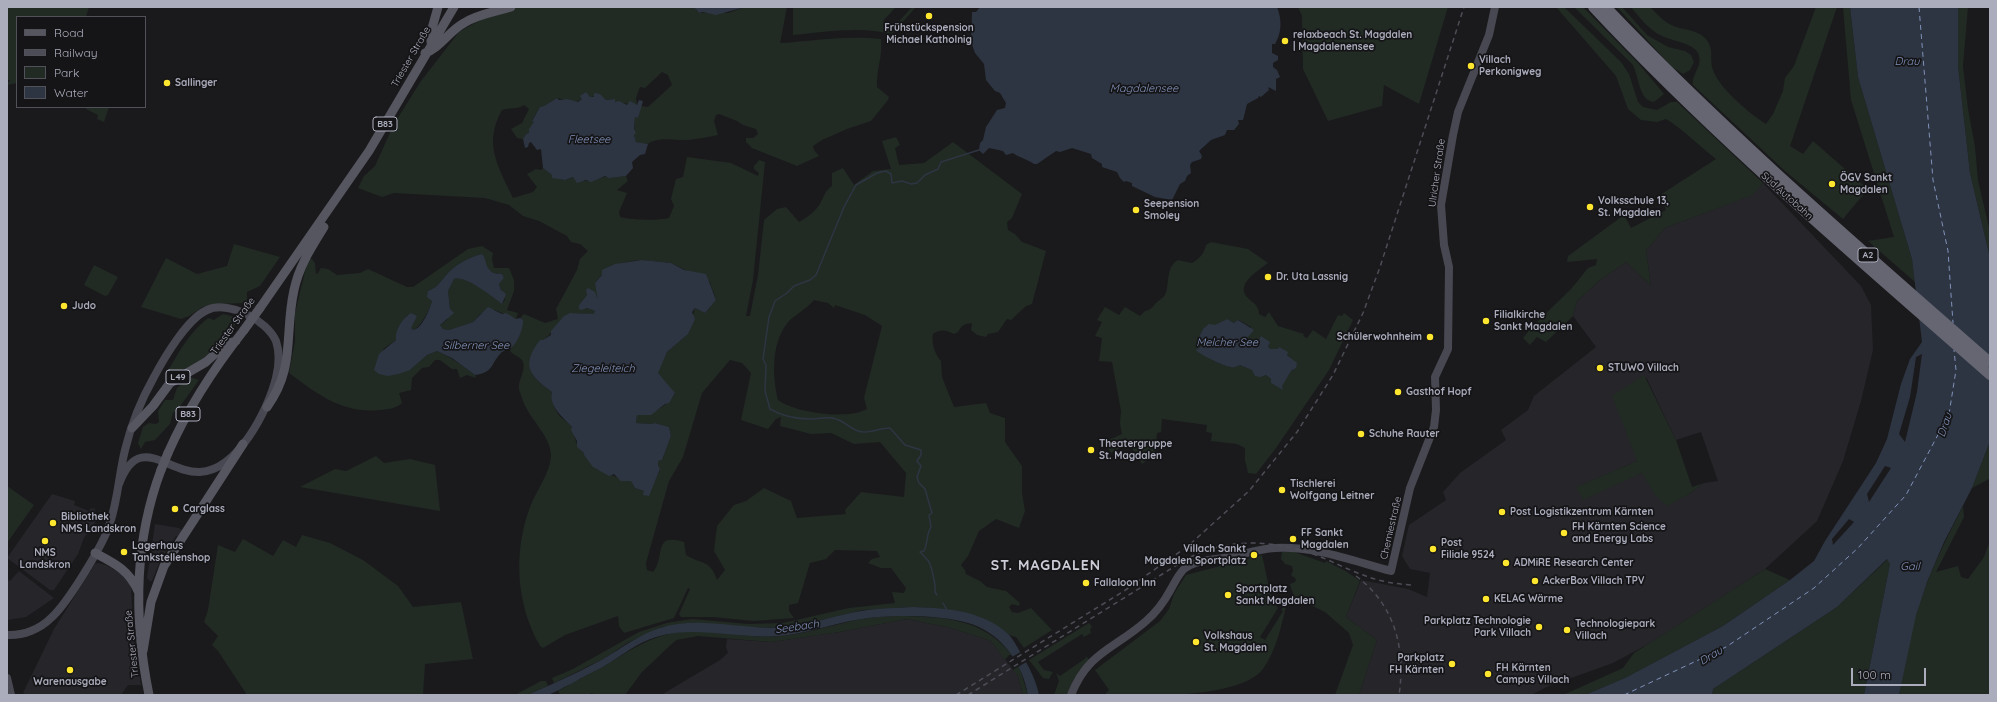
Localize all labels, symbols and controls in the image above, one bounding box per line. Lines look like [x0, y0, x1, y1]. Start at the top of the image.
marker: Frühstückspension Michael Katholnig [924, 11, 934, 21]
legend [16, 16, 146, 108]
place label: Frühstückspension Michael Katholnig [884, 22, 974, 46]
text: Road [54, 25, 84, 40]
street label: Triester Straße [389, 25, 433, 89]
place label: relaxbeach St. Magdalen | Magdalenensee [1293, 29, 1412, 52]
marker: relaxbeach St. Magdalen | Magdalenensee [1280, 36, 1290, 46]
text: Railway [54, 45, 98, 60]
place label: Villach Perkonigweg [1479, 54, 1541, 78]
water label: Drau [1895, 55, 1919, 69]
marker: Villach Perkonigweg [1466, 61, 1476, 71]
text: Park [54, 65, 79, 80]
place label: Sallinger [175, 77, 217, 89]
marker: Sallinger [162, 78, 172, 88]
water label: Magdalensee [1110, 82, 1178, 96]
text: Water [54, 85, 88, 100]
road number: B83 [373, 117, 397, 131]
water label: Fleetsee [568, 133, 610, 147]
street label: Ulricher Straße [1426, 138, 1448, 208]
street label: Süd Autobahn [1759, 170, 1815, 222]
place label: ÖGV Sankt Magdalen [1840, 172, 1892, 196]
marker: ÖGV Sankt Magdalen [1827, 179, 1837, 189]
place label: Volksschule 13, St. Magdalen [1598, 195, 1669, 218]
place label: Seepension Smoley [1144, 198, 1199, 222]
marker: Volksschule 13, St. Magdalen [1585, 202, 1595, 212]
marker: Seepension Smoley [1131, 205, 1141, 215]
road number: A2 [1858, 248, 1878, 262]
place label: Dr. Uta Lassnig [1276, 271, 1348, 283]
marker: Dr. Uta Lassnig [1263, 272, 1273, 282]
street label: Triester Straße [208, 295, 258, 357]
place label: Judo [72, 300, 96, 312]
marker: Judo [59, 301, 69, 311]
place label: Filialkirche Sankt Magdalen [1494, 309, 1572, 332]
marker: Filialkirche Sankt Magdalen [1481, 316, 1491, 326]
place label: Schülerwohnheim [1337, 331, 1422, 343]
marker: Schülerwohnheim [1425, 332, 1435, 342]
water label: Melcher See [1196, 336, 1258, 350]
water label: Silberner See [443, 339, 509, 353]
water label: Ziegeleiteich [571, 362, 635, 376]
place label: STUWO Villach [1608, 362, 1679, 374]
marker: STUWO Villach [1595, 363, 1605, 373]
road number: L49 [166, 370, 190, 384]
place label: Gasthof Hopf [1406, 386, 1472, 398]
marker: Gasthof Hopf [1393, 387, 1403, 397]
road number: B83 [176, 407, 200, 421]
water label: Drau [1935, 411, 1955, 439]
place label: Schuhe Rauter [1369, 428, 1440, 440]
marker: Schuhe Rauter [1356, 429, 1366, 439]
place label: Theatergruppe St. Magdalen [1099, 438, 1173, 462]
marker: Theatergruppe St. Magdalen [1086, 445, 1096, 455]
place label: Tischlerei Wolfgang Leitner [1290, 478, 1375, 502]
marker: Tischlerei Wolfgang Leitner [1277, 485, 1287, 495]
street label: Chemiestraße [1378, 495, 1404, 561]
place label: Carglass [183, 503, 225, 515]
marker: Carglass [170, 504, 180, 514]
place label: Post Logistikzentrum Kärnten [1510, 506, 1653, 518]
marker: Post Logistikzentrum Kärnten [1497, 507, 1507, 517]
place label: Bibliothek NMS Landskron [61, 511, 136, 534]
marker: Bibliothek NMS Landskron [48, 518, 58, 528]
place label: FH Kärnten Science and Energy Labs [1572, 521, 1666, 544]
place label: FF Sankt Magdalen [1301, 527, 1349, 550]
marker: FH Kärnten Science and Energy Labs [1559, 528, 1569, 538]
marker: FF Sankt Magdalen [1288, 534, 1298, 544]
marker: NMS Landskron [40, 536, 50, 546]
place label: Post Filiale 9524 [1441, 537, 1495, 560]
place label: Lagerhaus Tankstellenshop [132, 540, 210, 564]
place label: Villach Sankt Magdalen Sportplatz [1144, 543, 1246, 566]
marker: Post Filiale 9524 [1428, 544, 1438, 554]
place label: NMS Landskron [20, 547, 70, 570]
marker: Lagerhaus Tankstellenshop [119, 547, 129, 557]
marker: Villach Sankt Magdalen Sportplatz [1249, 550, 1259, 560]
place label: ADMiRE Research Center [1514, 557, 1634, 569]
district label: ST. MAGDALEN [991, 558, 1101, 574]
marker: ADMiRE Research Center [1501, 558, 1511, 568]
water label: Gail [1900, 560, 1920, 574]
place label: AckerBox Villach TPV [1543, 575, 1644, 587]
marker: AckerBox Villach TPV [1530, 576, 1540, 586]
place label: Fallaloon Inn [1094, 577, 1156, 589]
marker: Fallaloon Inn [1081, 578, 1091, 588]
place label: Sportplatz Sankt Magdalen [1236, 583, 1314, 606]
marker: Sportplatz Sankt Magdalen [1223, 590, 1233, 600]
place label: KELAG Wärme [1494, 593, 1563, 605]
marker: KELAG Wärme [1481, 594, 1491, 604]
street label: Triester Straße [122, 610, 142, 678]
place label: Parkplatz Technologie Park Villach [1424, 615, 1531, 638]
water label: Seebach [774, 617, 820, 637]
place label: Technologiepark Villach [1575, 618, 1655, 642]
marker: Parkplatz Technologie Park Villach [1534, 622, 1544, 632]
marker: Technologiepark Villach [1562, 625, 1572, 635]
place label: Volkshaus St. Magdalen [1204, 630, 1267, 654]
marker: Volkshaus St. Magdalen [1191, 637, 1201, 647]
water label: Drau [1697, 644, 1725, 668]
place label: Parkplatz FH Kärnten [1389, 652, 1444, 676]
marker: Parkplatz FH Kärnten [1447, 659, 1457, 669]
scale bar [1853, 660, 1928, 686]
place label: FH Kärnten Campus Villach [1496, 662, 1569, 686]
marker: Warenausgabe [65, 665, 75, 675]
text: 100 m [1858, 667, 1891, 682]
marker: FH Kärnten Campus Villach [1483, 669, 1493, 679]
place label: Warenausgabe [33, 676, 107, 688]

